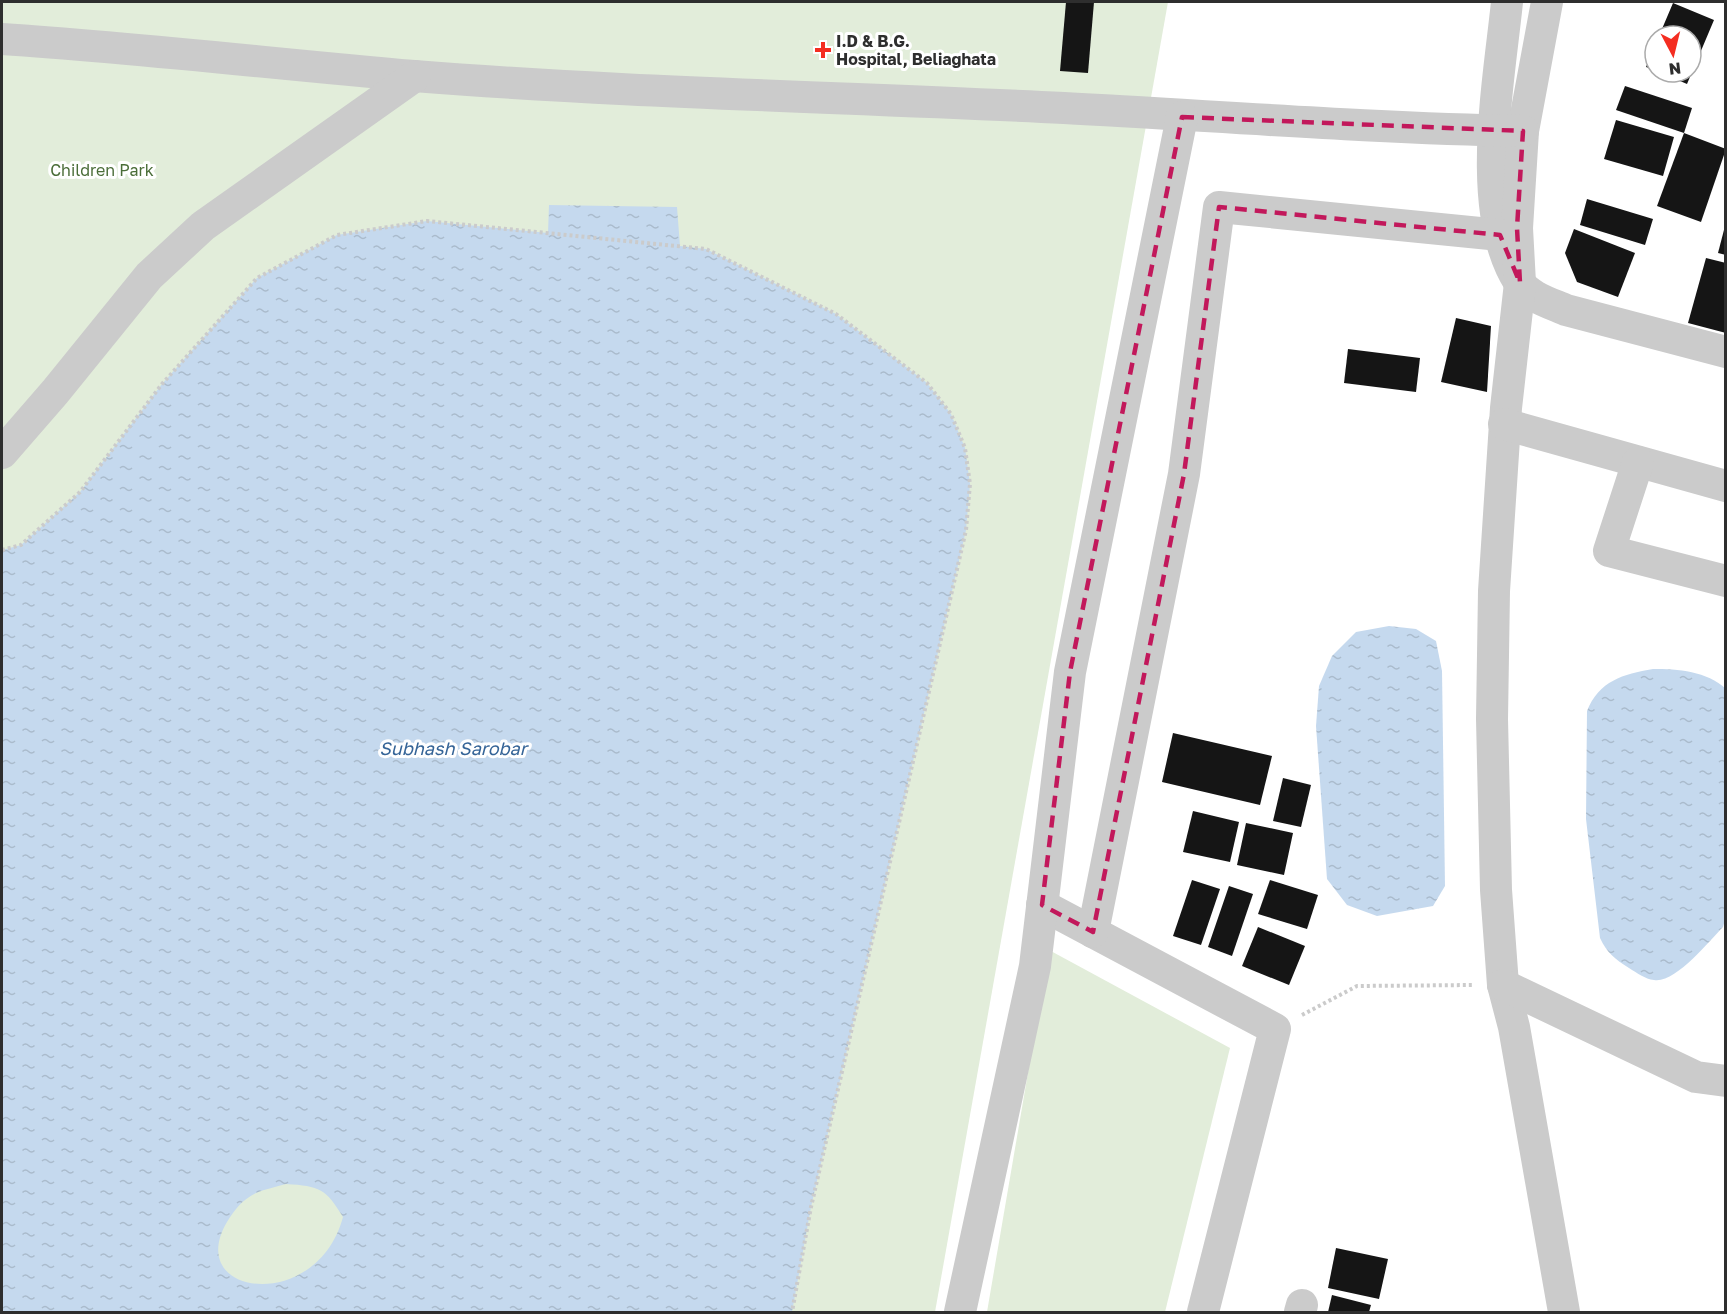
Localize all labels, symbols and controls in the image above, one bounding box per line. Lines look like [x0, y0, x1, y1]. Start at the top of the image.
north arrow [1643, 24, 1703, 84]
place label: I.D & B.G. Hospital, Beliaghata [836, 31, 996, 69]
marker: I.D & B.G. Hospital, Beliaghata [814, 41, 832, 59]
text: N [1668, 58, 1682, 80]
park label: Children Park [50, 160, 154, 180]
water label: Subhash Sarobar [379, 737, 530, 759]

